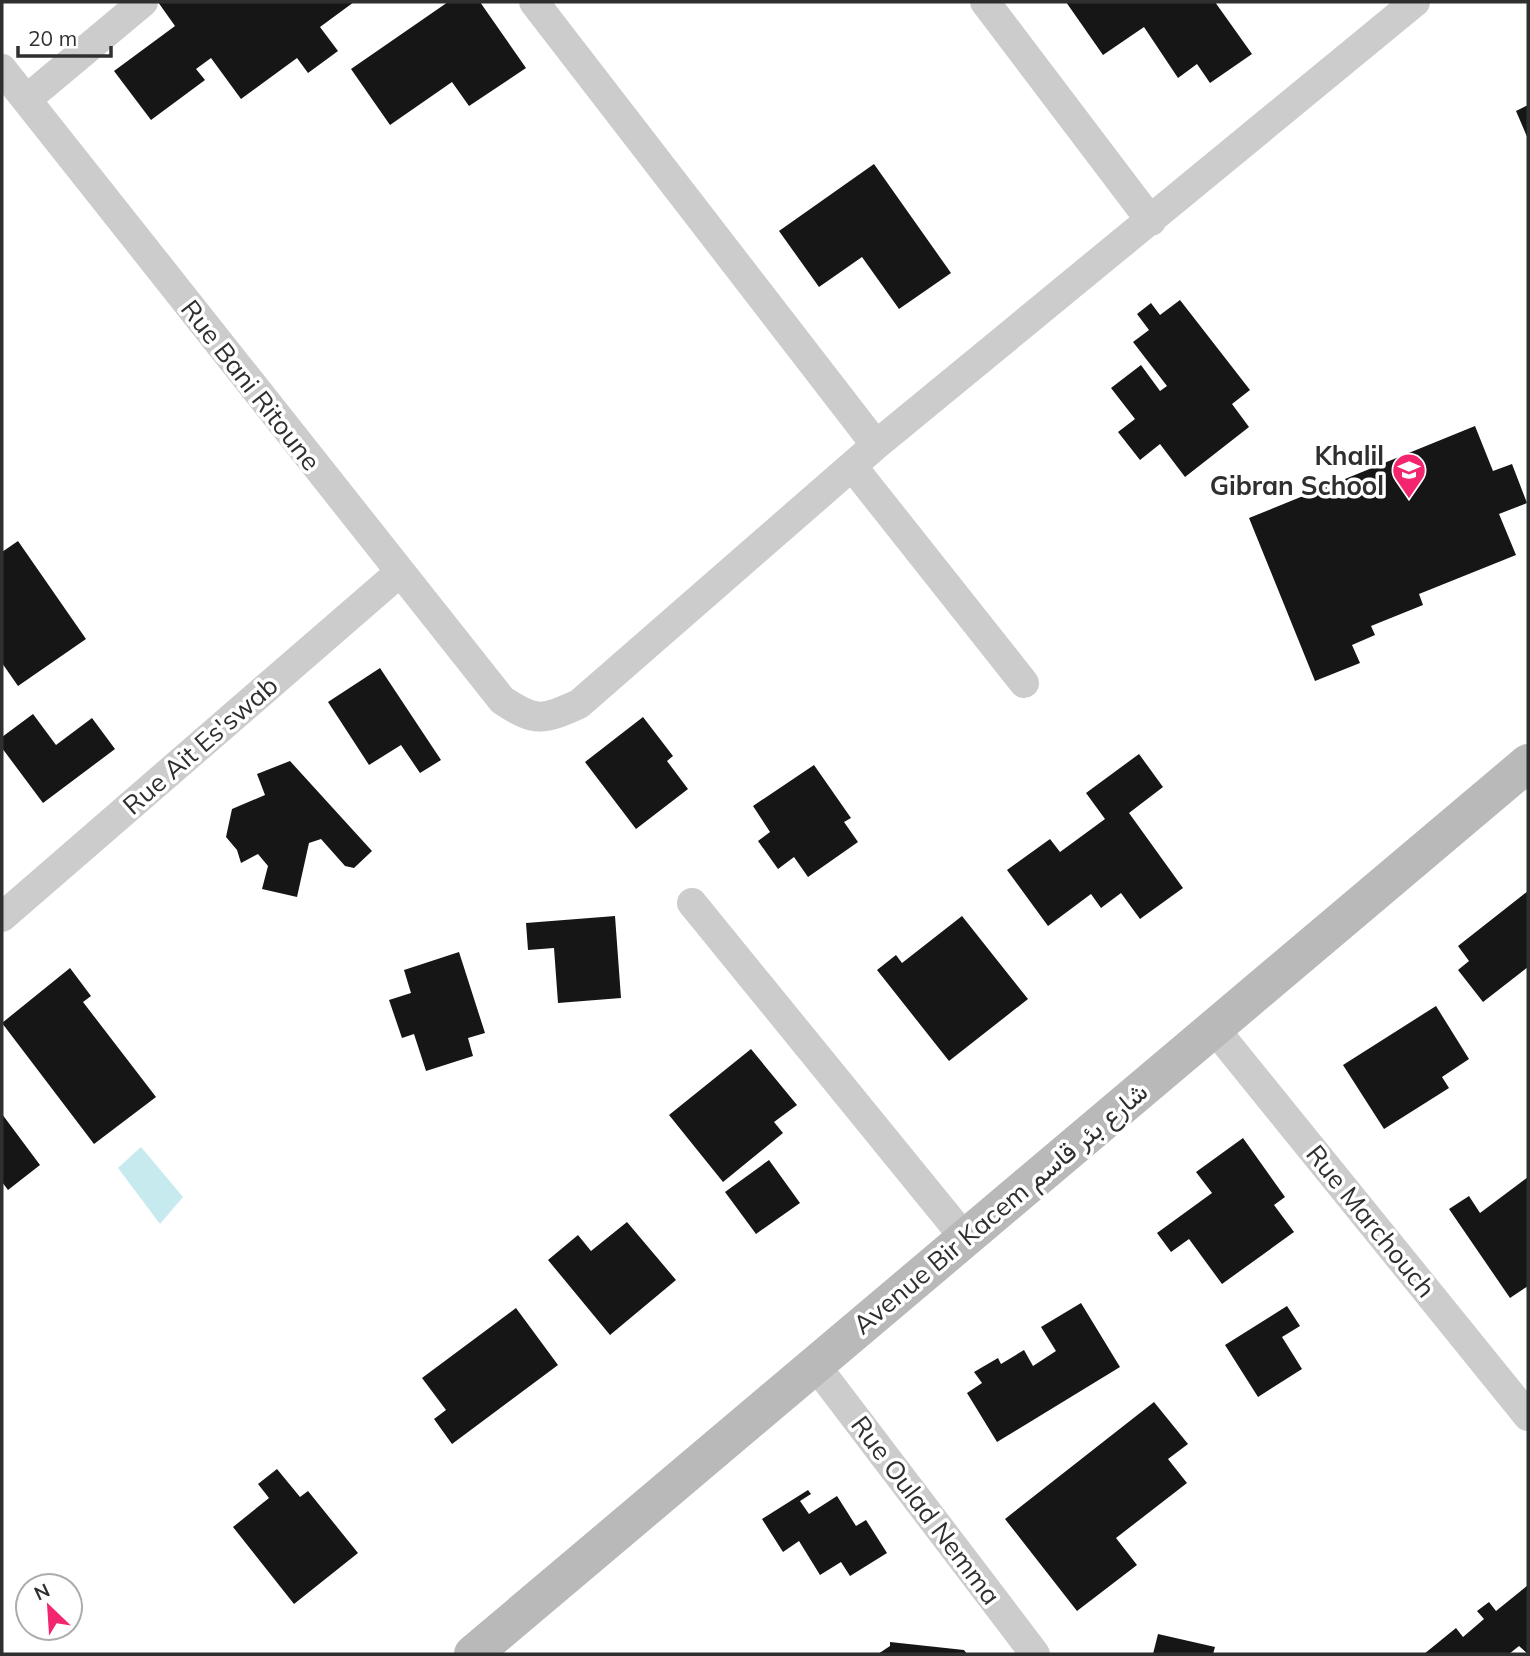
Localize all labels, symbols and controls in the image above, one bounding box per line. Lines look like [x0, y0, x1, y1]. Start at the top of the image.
scale bar [18, 14, 110, 58]
text: 20 m [28, 25, 77, 51]
street label: Rue Bani Ritoune [174, 293, 328, 477]
place label: Khalil Gibran School [1210, 439, 1384, 502]
school or university icon: Khalil Gibran School [1390, 451, 1428, 500]
street label: Rue Ait Es'swab [116, 669, 284, 821]
street label: Avenue Bir Kacem شارع بئر قاسم [846, 1075, 1155, 1343]
street label: Rue Marchouch [1299, 1138, 1443, 1304]
street label: Rue Oulad Nemma [844, 1409, 1008, 1611]
north arrow [14, 1572, 84, 1642]
text: N [30, 1578, 53, 1606]

